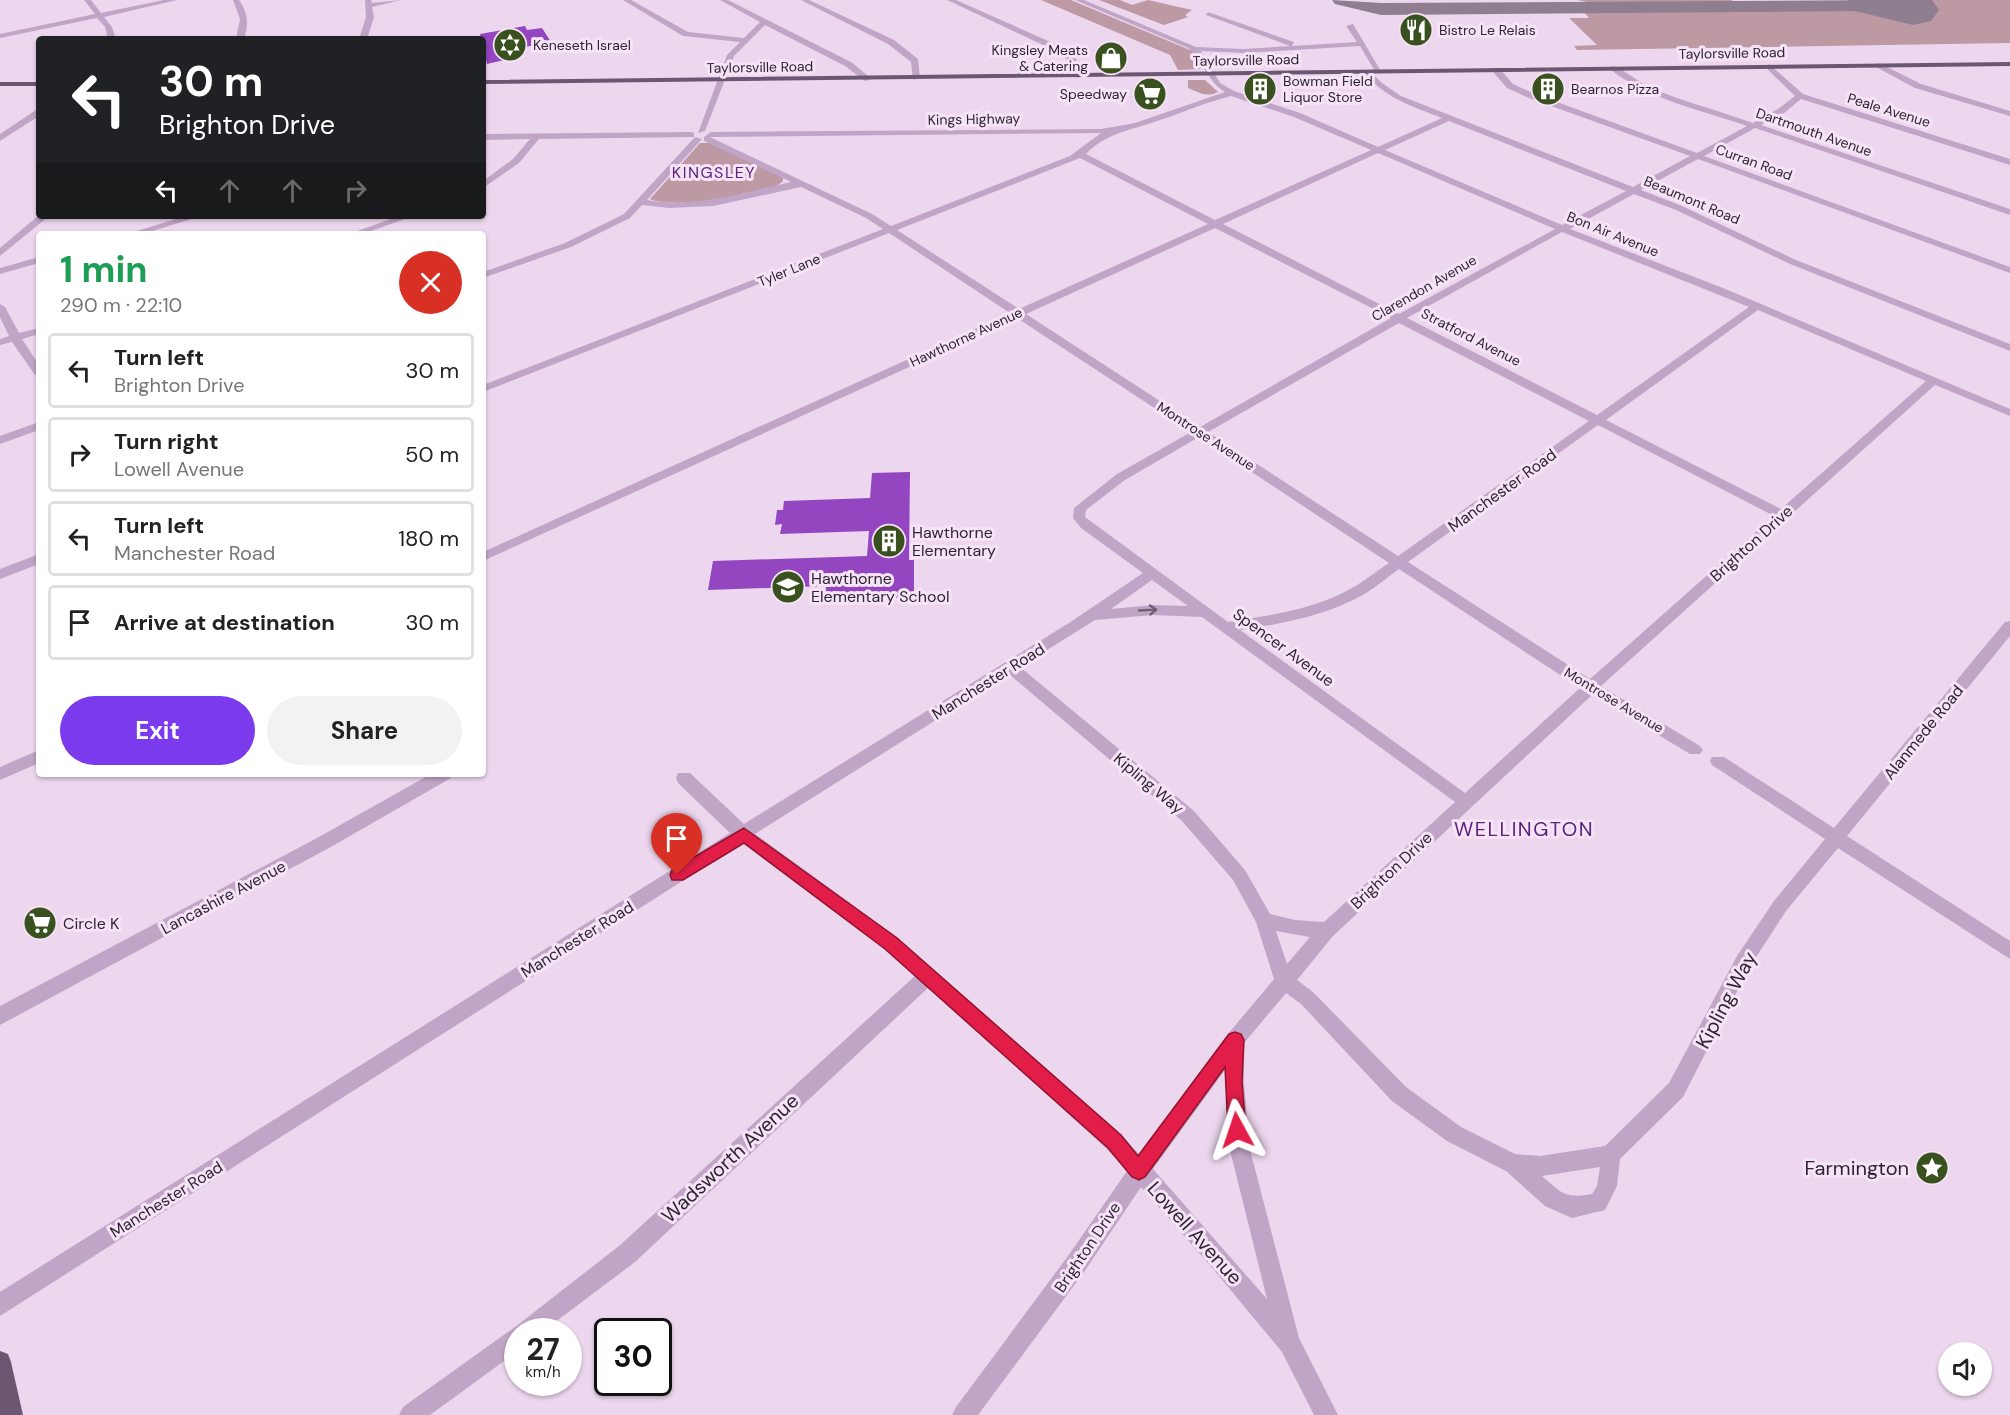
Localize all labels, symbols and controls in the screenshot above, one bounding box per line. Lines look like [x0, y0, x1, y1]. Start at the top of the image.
restaurant icon: Bistro Le Relais [1398, 12, 1434, 48]
place label: Bistro Le Relais [1439, 21, 1536, 39]
synagogue icon: Keneseth Israel [492, 27, 528, 63]
place label: Keneseth Israel [533, 36, 631, 54]
shop icon: Kingsley Meats & Catering [1093, 40, 1129, 76]
place label: Kingsley Meats & Catering [992, 41, 1088, 75]
street label: Taylorsville Road [1679, 43, 1785, 63]
street label: Taylorsville Road [1193, 50, 1299, 70]
text: 30 m [159, 54, 263, 109]
street label: Taylorsville Road [707, 57, 813, 77]
icon: left [60, 60, 138, 138]
building icon: Bowman Field Liquor Store [1242, 71, 1278, 107]
building icon: Bearnos Pizza [1530, 71, 1566, 107]
place label: Bowman Field Liquor Store [1283, 72, 1373, 106]
supermarket icon: Speedway [1132, 76, 1168, 112]
place label: Bearnos Pizza [1571, 80, 1659, 98]
place label: Speedway [1060, 85, 1127, 103]
street label: Peale Avenue [1845, 89, 1933, 131]
street label: Dartmouth Avenue [1754, 104, 1874, 160]
text: Brighton Drive [159, 107, 335, 142]
street label: Kings Highway [928, 109, 1021, 129]
street label: Curran Road [1713, 140, 1795, 184]
district label: KINGSLEY [672, 162, 756, 183]
street label: Beaumont Road [1641, 172, 1743, 228]
icon: left [150, 174, 183, 207]
icon: ahead [213, 174, 246, 207]
icon: ahead [276, 174, 309, 207]
icon: right [339, 174, 372, 207]
street label: Bon Air Avenue [1564, 207, 1662, 261]
text: 1 min [60, 246, 148, 293]
street label: Tyler Lane [755, 249, 823, 291]
button: close [399, 251, 462, 314]
street label: Clarendon Avenue [1368, 251, 1480, 325]
text: 290 m · 22:10 [60, 292, 182, 318]
street label: Hawthorne Avenue [907, 303, 1025, 371]
street label: Stratford Avenue [1418, 304, 1524, 370]
text: Turn left [114, 343, 204, 372]
icon: left [63, 354, 96, 387]
text: 30 m [405, 356, 459, 385]
text: Brighton Drive [114, 372, 245, 398]
street label: Montrose Avenue [1154, 398, 1258, 474]
text: Turn right [114, 427, 219, 456]
icon: right [63, 438, 96, 471]
text: 50 m [405, 440, 459, 469]
street label: Manchester Road [1444, 444, 1561, 537]
text: Lowell Avenue [114, 456, 244, 482]
street label: Brighton Drive [1706, 501, 1797, 586]
text: Turn left [114, 511, 204, 540]
icon: left [63, 522, 96, 555]
place label: Hawthorne Elementary [912, 522, 996, 561]
building icon: Hawthorne Elementary [871, 523, 907, 559]
text: 180 m [398, 524, 459, 553]
text: Manchester Road [114, 540, 275, 566]
place label: Hawthorne Elementary School [811, 568, 949, 607]
school or university icon: Hawthorne Elementary School [770, 569, 806, 605]
street label: Spencer Avenue [1229, 604, 1339, 691]
one-way arrow [1138, 605, 1158, 616]
icon: arrive [63, 606, 96, 639]
text: Arrive at destination [114, 608, 335, 637]
text: 30 m [405, 608, 459, 637]
street label: Manchester Road [928, 638, 1049, 725]
street label: Montrose Avenue [1561, 663, 1667, 737]
street label: Alanmede Road [1879, 681, 1968, 784]
button: Exit [60, 696, 255, 765]
button: Share [267, 696, 462, 765]
street label: Kipling Way [1109, 748, 1188, 819]
pin [651, 813, 702, 875]
district label: WELLINGTON [1454, 816, 1594, 842]
icon: arrive [660, 822, 693, 855]
street label: Brighton Drive [1346, 827, 1437, 914]
street label: Lancashire Avenue [157, 856, 289, 939]
street label: Manchester Road [517, 896, 638, 983]
supermarket icon: Circle K [22, 905, 58, 941]
place label: Circle K [63, 913, 119, 934]
street label: Kipling Way [1690, 947, 1762, 1053]
street label: Wadsworth Avenue [656, 1088, 804, 1228]
position arrow [1205, 1098, 1269, 1162]
place icon: Farmington [1914, 1150, 1950, 1186]
place label: Farmington [1805, 1155, 1909, 1181]
street label: Manchester Road [106, 1156, 227, 1243]
street label: Lowell Avenue [1142, 1176, 1248, 1290]
street label: Brighton Drive [1050, 1198, 1125, 1296]
speed limit sign: 30 [594, 1318, 672, 1396]
text: 27 [526, 1330, 560, 1369]
map controls [1938, 1342, 1992, 1396]
button: sound [1938, 1342, 1992, 1396]
text: km/h [525, 1362, 561, 1382]

